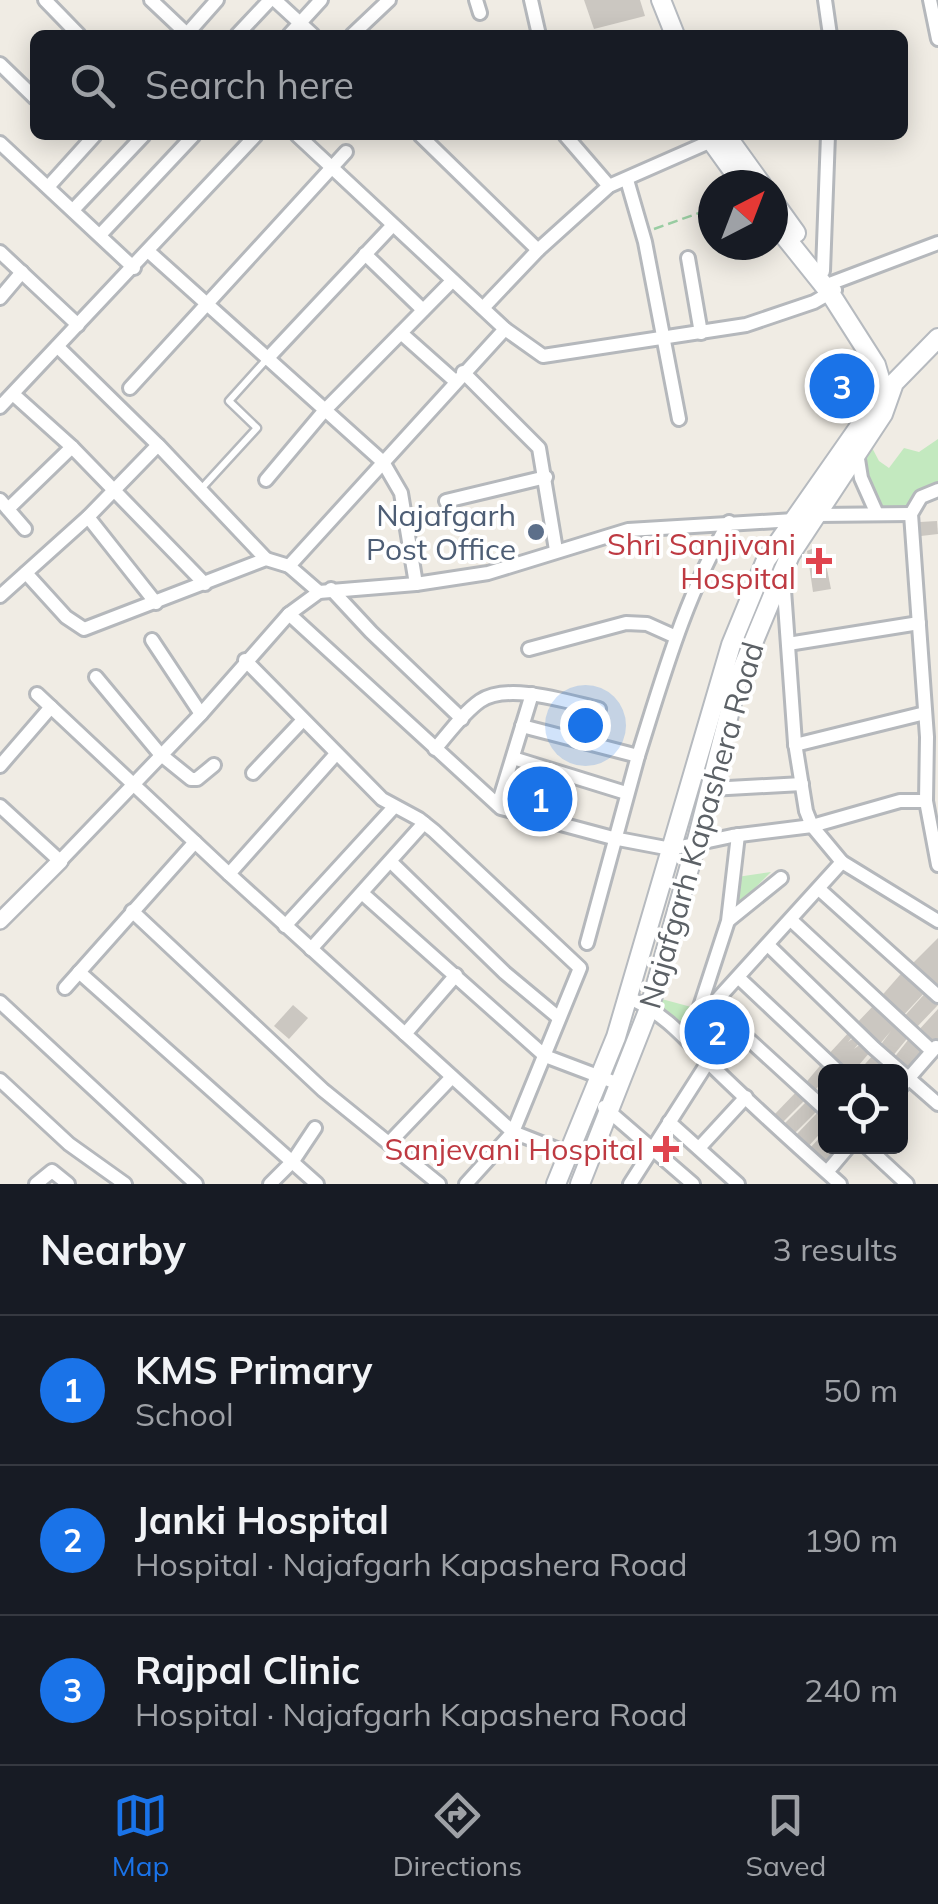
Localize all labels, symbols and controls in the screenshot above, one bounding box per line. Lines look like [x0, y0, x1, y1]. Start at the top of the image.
search box [30, 30, 908, 140]
icon: search [65, 58, 120, 113]
text: Search here [145, 61, 354, 109]
north arrow [698, 170, 788, 260]
pin: 3 [810, 348, 874, 424]
place label: Najafgarh Post Office [366, 496, 516, 568]
marker: Najafgarh Post Office [525, 521, 547, 543]
place label: Shri Sanjivani Hospital [607, 525, 796, 597]
marker: Shri Sanjivani Hospital [806, 548, 832, 574]
street label: Najafgarh Kapashera Road [630, 637, 772, 1013]
your location [560, 700, 611, 751]
pin: 1 [508, 762, 572, 836]
pin: 2 [684, 994, 750, 1070]
map controls [818, 1064, 908, 1154]
button: locate [818, 1064, 908, 1154]
place label: Sanjevani Hospital [385, 1130, 644, 1168]
marker: Sanjevani Hospital [653, 1136, 679, 1162]
text: Nearby [40, 1223, 186, 1276]
text: 3 results [773, 1229, 898, 1269]
text: KMS Primary [135, 1346, 373, 1394]
text: 1 [63, 1370, 82, 1410]
text: 50 m [823, 1370, 898, 1410]
text: School [135, 1394, 234, 1434]
text: Janki Hospital [135, 1496, 389, 1544]
text: 2 [63, 1520, 82, 1560]
text: 190 m [804, 1520, 898, 1560]
text: Hospital · Najafgarh Kapashera Road [135, 1544, 687, 1584]
text: Rajpal Clinic [135, 1646, 360, 1694]
text: 3 [63, 1670, 82, 1710]
text: 240 m [804, 1670, 898, 1710]
text: Hospital · Najafgarh Kapashera Road [135, 1694, 687, 1734]
tab: Map [112, 1788, 169, 1883]
tab: Directions [393, 1788, 522, 1883]
tab: Saved [745, 1788, 826, 1883]

